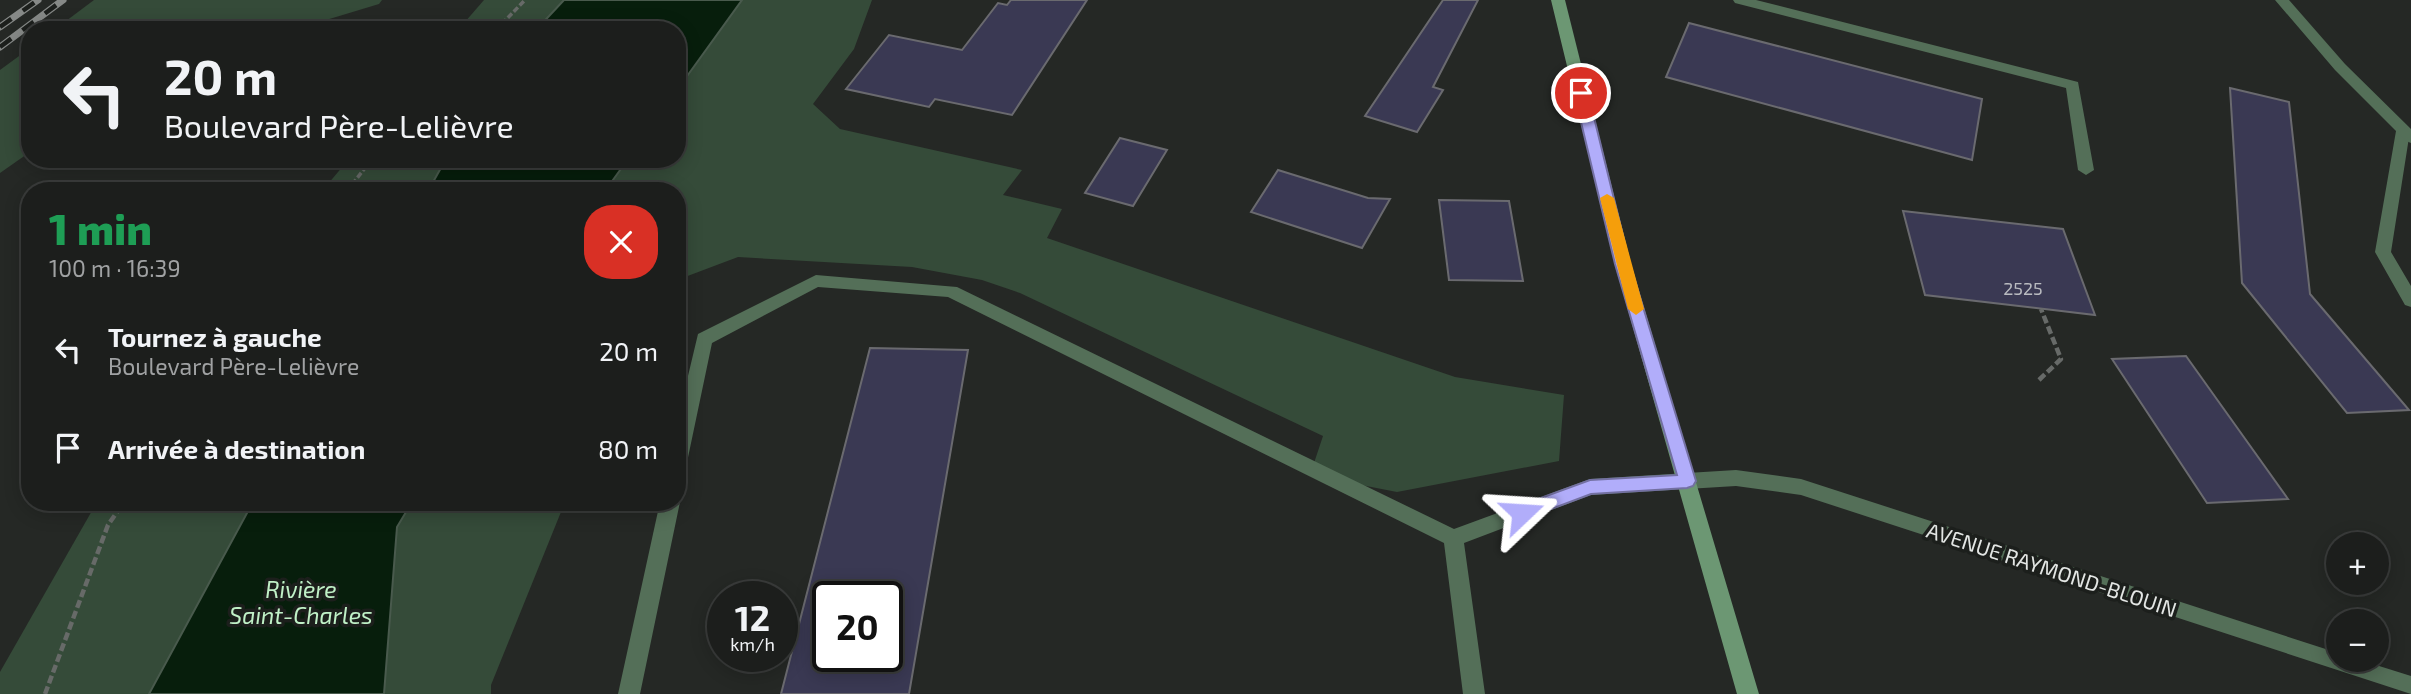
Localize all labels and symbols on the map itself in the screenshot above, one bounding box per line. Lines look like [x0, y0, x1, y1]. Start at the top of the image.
pin [1551, 63, 1611, 123]
house number: 2525 [2003, 277, 2043, 299]
position arrow [1485, 476, 1559, 550]
street label: AVENUE RAYMOND-BLOUIN [1924, 517, 2180, 621]
water label: Rivière Saint-Charles [229, 575, 373, 629]
speed limit sign: 20 [812, 581, 903, 672]

